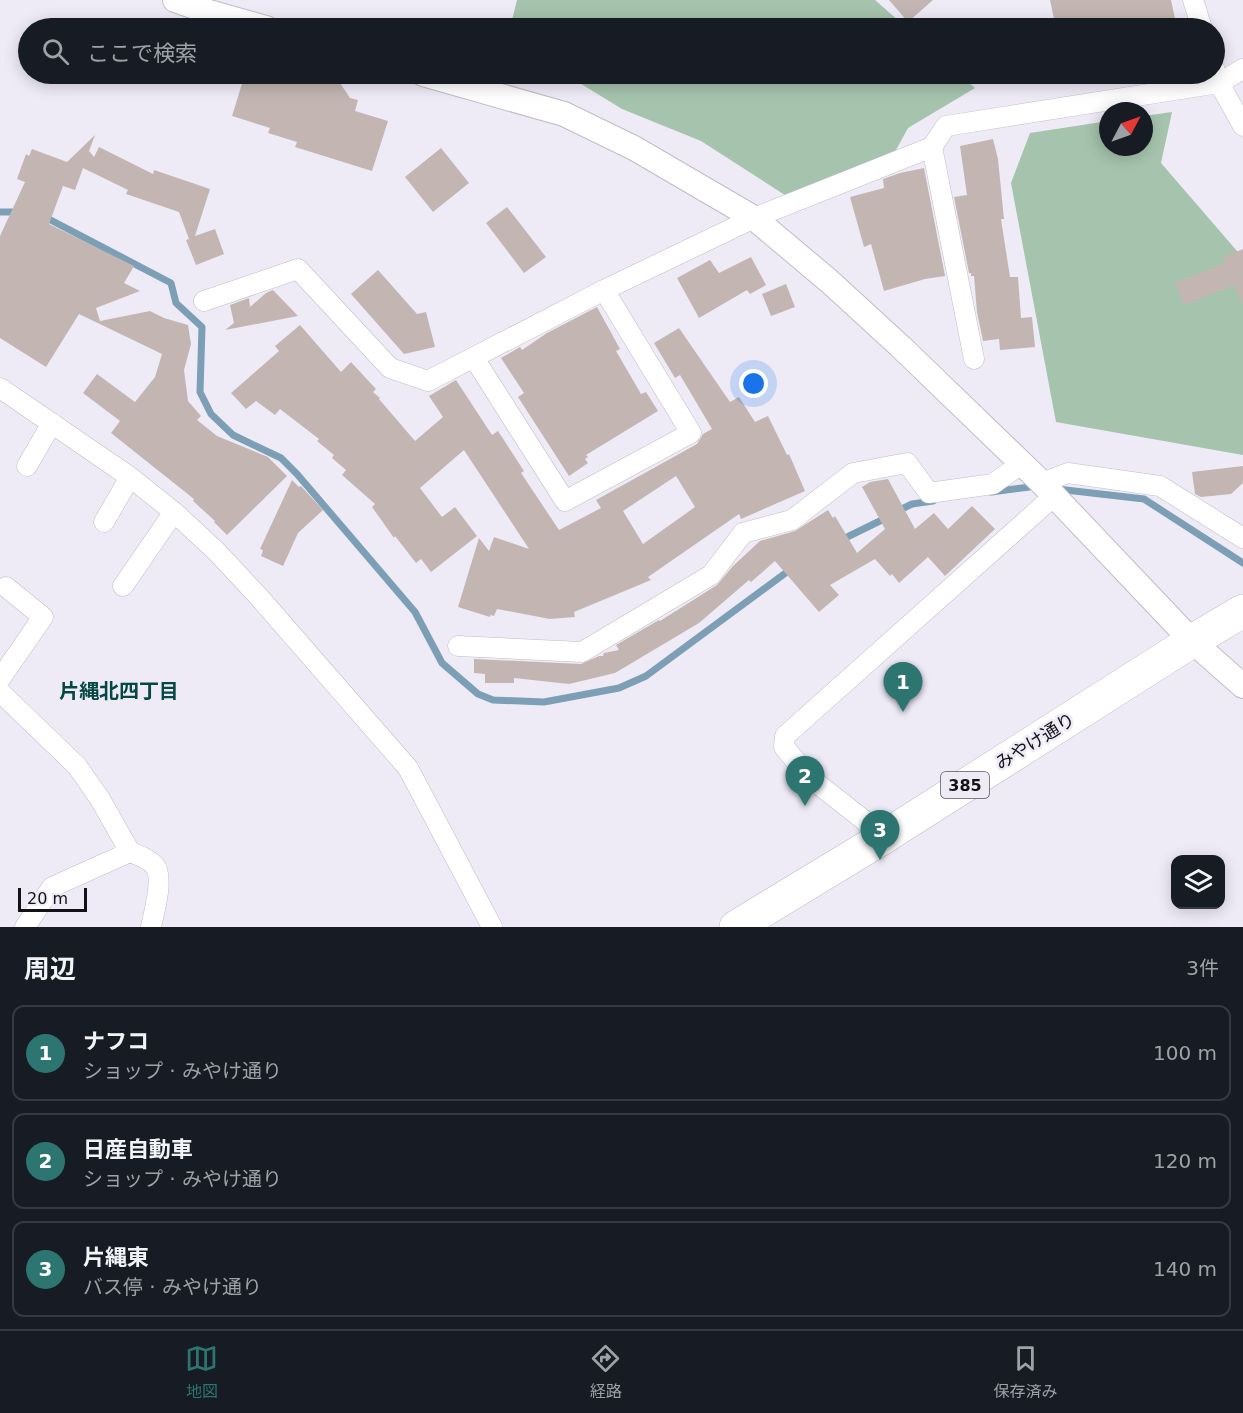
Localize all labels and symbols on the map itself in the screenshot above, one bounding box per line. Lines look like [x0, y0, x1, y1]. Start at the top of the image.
north arrow [1099, 102, 1153, 156]
your location [739, 369, 768, 398]
pin: 1 [884, 662, 922, 712]
district label: 片縄北四丁目 [59, 679, 179, 703]
street label: みやけ通り [991, 708, 1079, 774]
pin: 2 [786, 756, 824, 806]
road number: 385 [941, 772, 989, 798]
pin: 3 [860, 810, 900, 860]
scale bar [18, 885, 87, 912]

